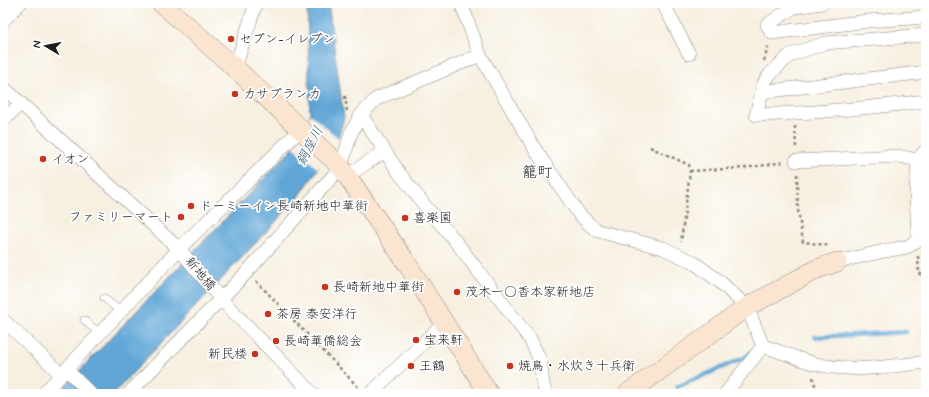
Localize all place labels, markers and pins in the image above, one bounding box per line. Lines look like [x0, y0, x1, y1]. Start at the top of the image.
place label: セブン-イレブン [239, 31, 336, 48]
marker: セブン-イレブン [226, 34, 236, 44]
place label: カサブランカ [243, 86, 321, 103]
marker: カサブランカ [230, 89, 240, 99]
place label: イオン [51, 151, 89, 168]
marker: イオン [38, 154, 48, 164]
place label: ドーミーイン長崎新地中華街 [199, 198, 368, 215]
marker: ドーミーイン長崎新地中華街 [186, 201, 196, 211]
place label: ファミリーマート [69, 209, 173, 226]
place label: 喜楽園 [413, 210, 452, 227]
marker: ファミリーマート [176, 212, 186, 222]
marker: 喜楽園 [400, 213, 410, 223]
place label: 長崎新地中華街 [333, 279, 424, 296]
marker: 長崎新地中華街 [320, 282, 330, 292]
place label: 茂木一○香本家新地店 [465, 284, 595, 301]
marker: 茂木一○香本家新地店 [452, 287, 462, 297]
place label: 茶房 泰安洋行 [276, 306, 358, 323]
marker: 茶房 泰安洋行 [263, 309, 273, 319]
place label: 宝来軒 [424, 332, 463, 349]
place label: 長崎華僑総会 [284, 333, 362, 350]
marker: 宝来軒 [411, 335, 421, 345]
marker: 長崎華僑総会 [271, 336, 281, 346]
place label: 新民楼 [208, 346, 247, 363]
marker: 新民楼 [250, 349, 260, 359]
place label: 王鶴 [419, 358, 445, 375]
place label: 焼鳥・水炊き十兵衛 [518, 358, 635, 375]
marker: 王鶴 [406, 361, 416, 371]
marker: 焼鳥・水炊き十兵衛 [505, 361, 515, 371]

